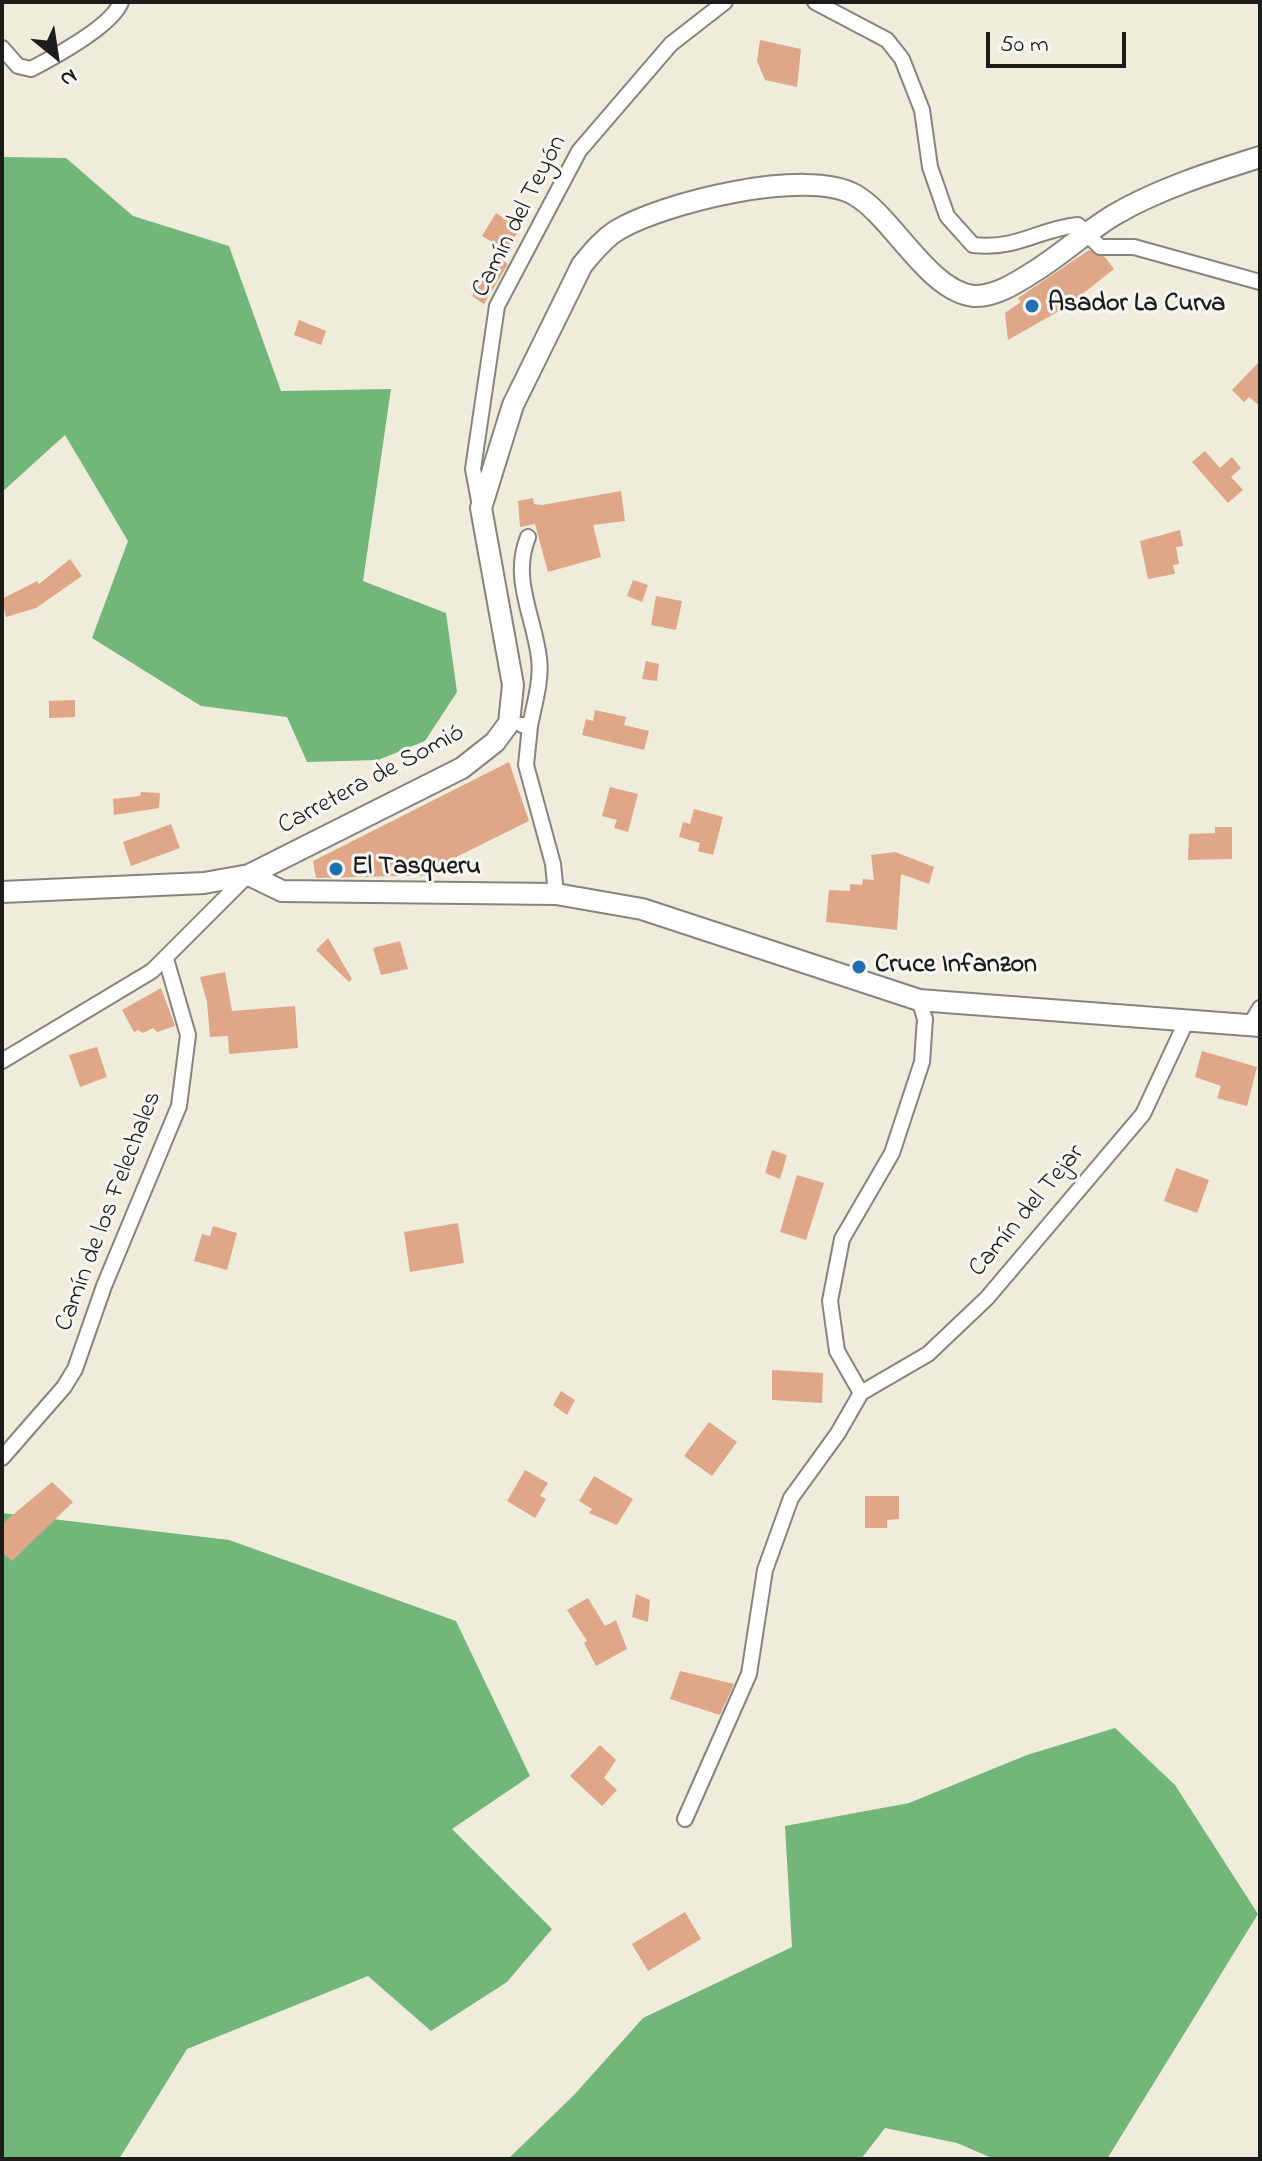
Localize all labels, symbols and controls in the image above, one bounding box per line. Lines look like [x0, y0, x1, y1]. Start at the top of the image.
north arrow [16, 16, 96, 96]
scale bar [990, 16, 1130, 66]
text: 50 m [1000, 28, 1049, 63]
text: N [54, 59, 82, 94]
street label: Camín del Teyón [467, 131, 575, 303]
place label: Asador La Curva [1048, 290, 1225, 322]
marker: Asador La Curva [1023, 297, 1041, 315]
street label: Carretera de Somió [274, 719, 470, 843]
place label: El Tasqueru [352, 853, 481, 885]
marker: El Tasqueru [327, 860, 345, 878]
place label: Cruce Infanzon [875, 951, 1037, 983]
marker: Cruce Infanzon [850, 958, 868, 976]
street label: Camín de los Felechales [50, 1088, 170, 1336]
street label: Camín del Tejar [964, 1139, 1092, 1285]

